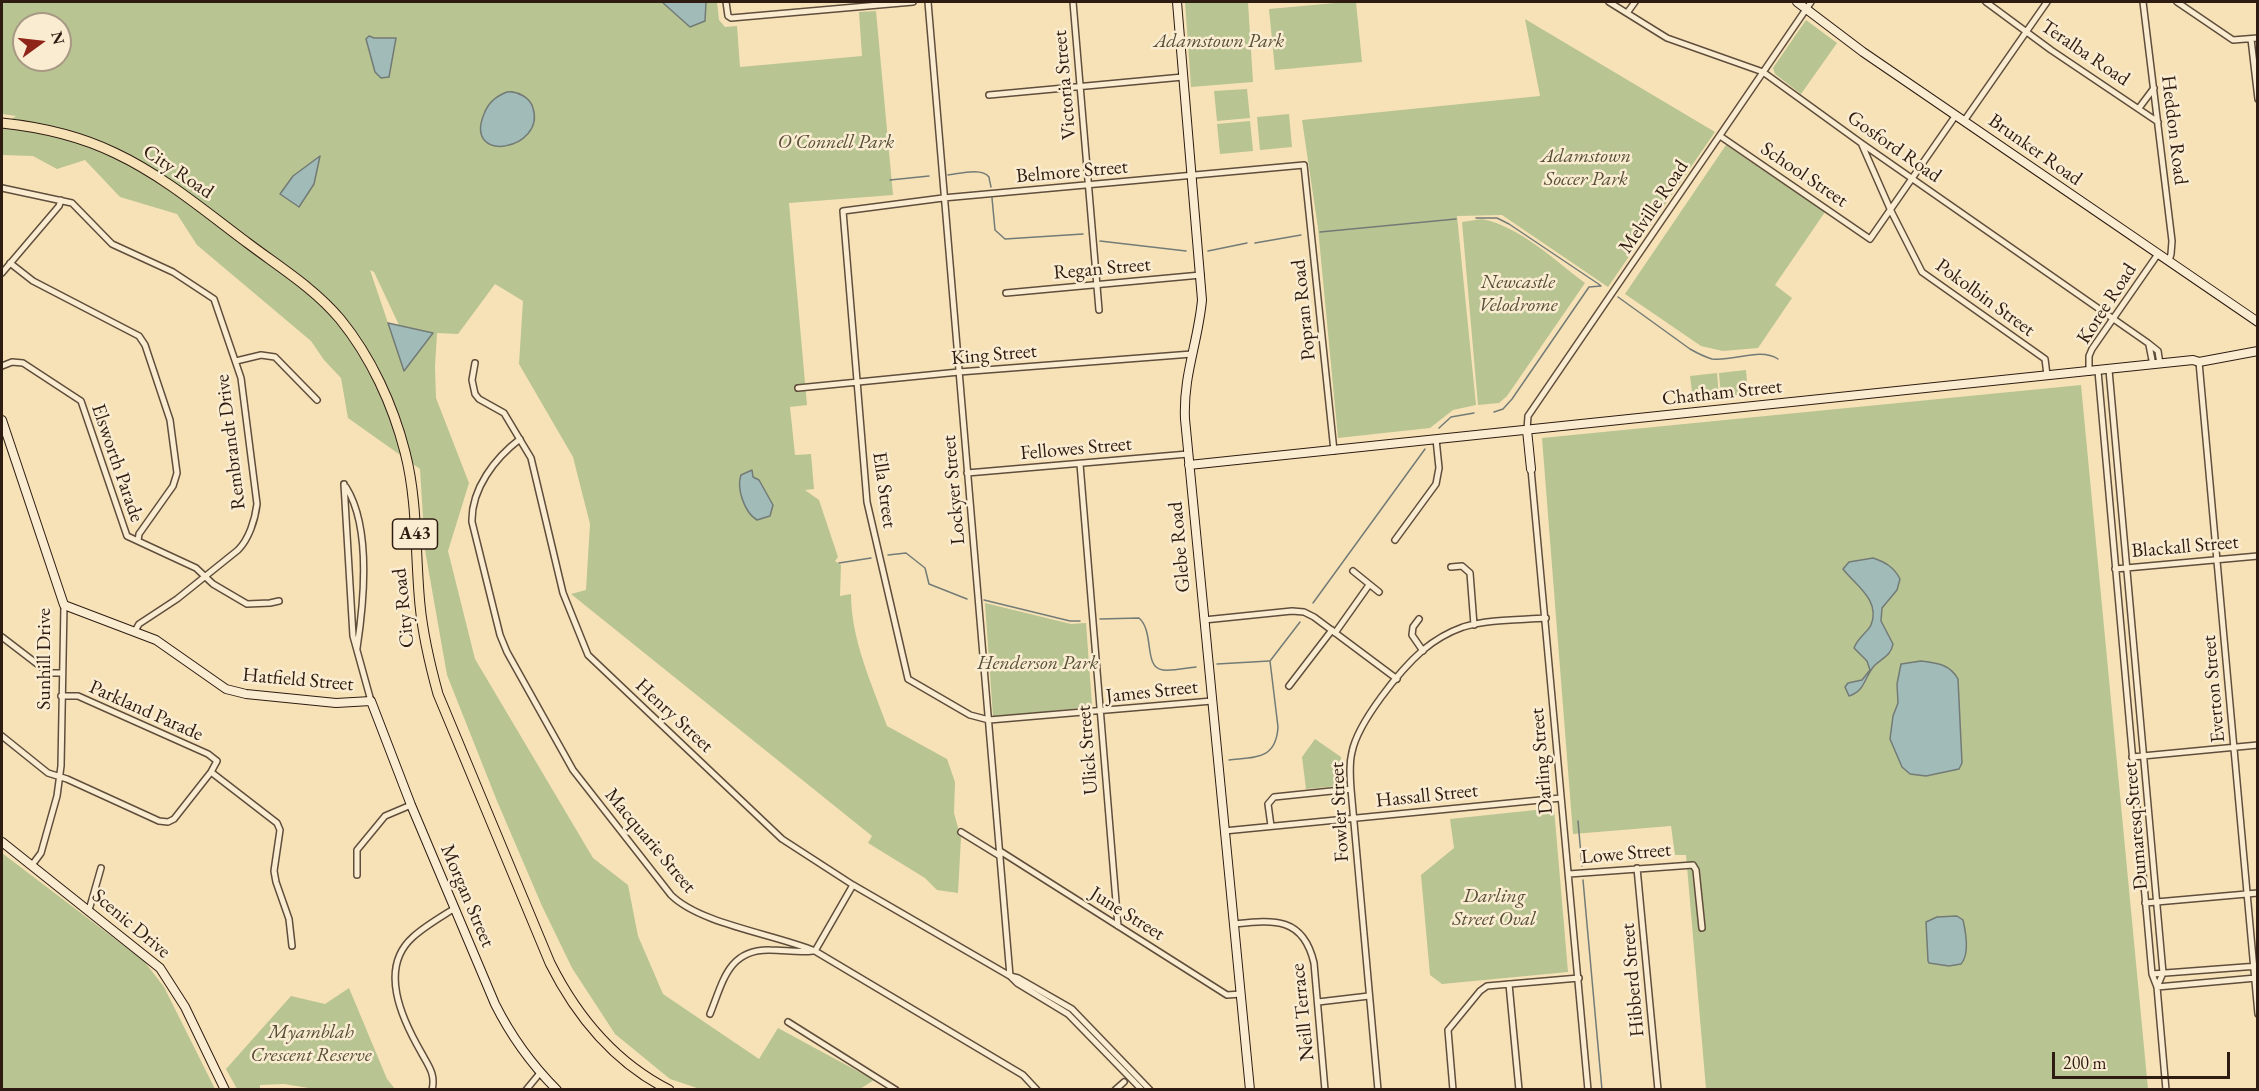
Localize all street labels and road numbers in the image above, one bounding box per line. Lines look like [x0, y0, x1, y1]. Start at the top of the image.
street label: Teralba Road [2036, 14, 2134, 92]
street label: Victoria Street [1048, 29, 1082, 141]
street label: Heddon Road [2155, 74, 2193, 186]
street label: Gosford Road [1842, 106, 1946, 188]
street label: Brunker Road [1983, 109, 2087, 191]
street label: School Street [1756, 137, 1852, 213]
street label: City Road [138, 140, 218, 204]
street label: Belmore Street [1015, 155, 1129, 189]
street label: Melville Road [1614, 156, 1694, 258]
street label: Regan Street [1053, 253, 1151, 285]
street label: Pokolbin Street [1931, 254, 2039, 342]
street label: Popran Road [1287, 258, 1321, 362]
street label: Koree Road [2072, 259, 2142, 349]
street label: King Street [950, 339, 1038, 371]
street label: Rembrandt Drive [211, 373, 251, 511]
street label: Chatham Street [1661, 375, 1783, 411]
street label: Elsworth Parade [86, 401, 148, 525]
street label: Fellowes Street [1019, 432, 1133, 466]
street label: Lockyer Street [937, 434, 971, 546]
street label: Ella Street [867, 450, 901, 530]
street label: Glebe Road [1164, 501, 1196, 593]
road number: A43 [392, 519, 438, 549]
street label: Blackall Street [2130, 530, 2240, 564]
street label: City Road [388, 567, 420, 649]
street label: Sunhill Drive [33, 608, 57, 710]
street label: Everton Street [2197, 634, 2231, 744]
street label: Hatfield Street [241, 663, 355, 697]
street label: Henry Street [630, 674, 718, 758]
street label: Parkland Parade [85, 675, 207, 747]
street label: James Street [1105, 675, 1199, 709]
street label: Ulick Street [1072, 704, 1104, 796]
street label: Darling Street [1525, 707, 1559, 815]
street label: Fowler Street [1325, 761, 1355, 863]
street label: Dumaresq Street [2118, 761, 2154, 891]
street label: Hassall Street [1375, 779, 1479, 813]
street label: Macquarie Street [599, 784, 701, 898]
street label: Lowe Street [1580, 838, 1672, 870]
street label: Morgan Street [435, 841, 499, 951]
street label: June Street [1085, 882, 1169, 946]
street label: Scenic Drive [87, 884, 175, 964]
street label: Hibberd Street [1616, 922, 1650, 1038]
street label: Neill Terrace [1286, 962, 1320, 1062]

